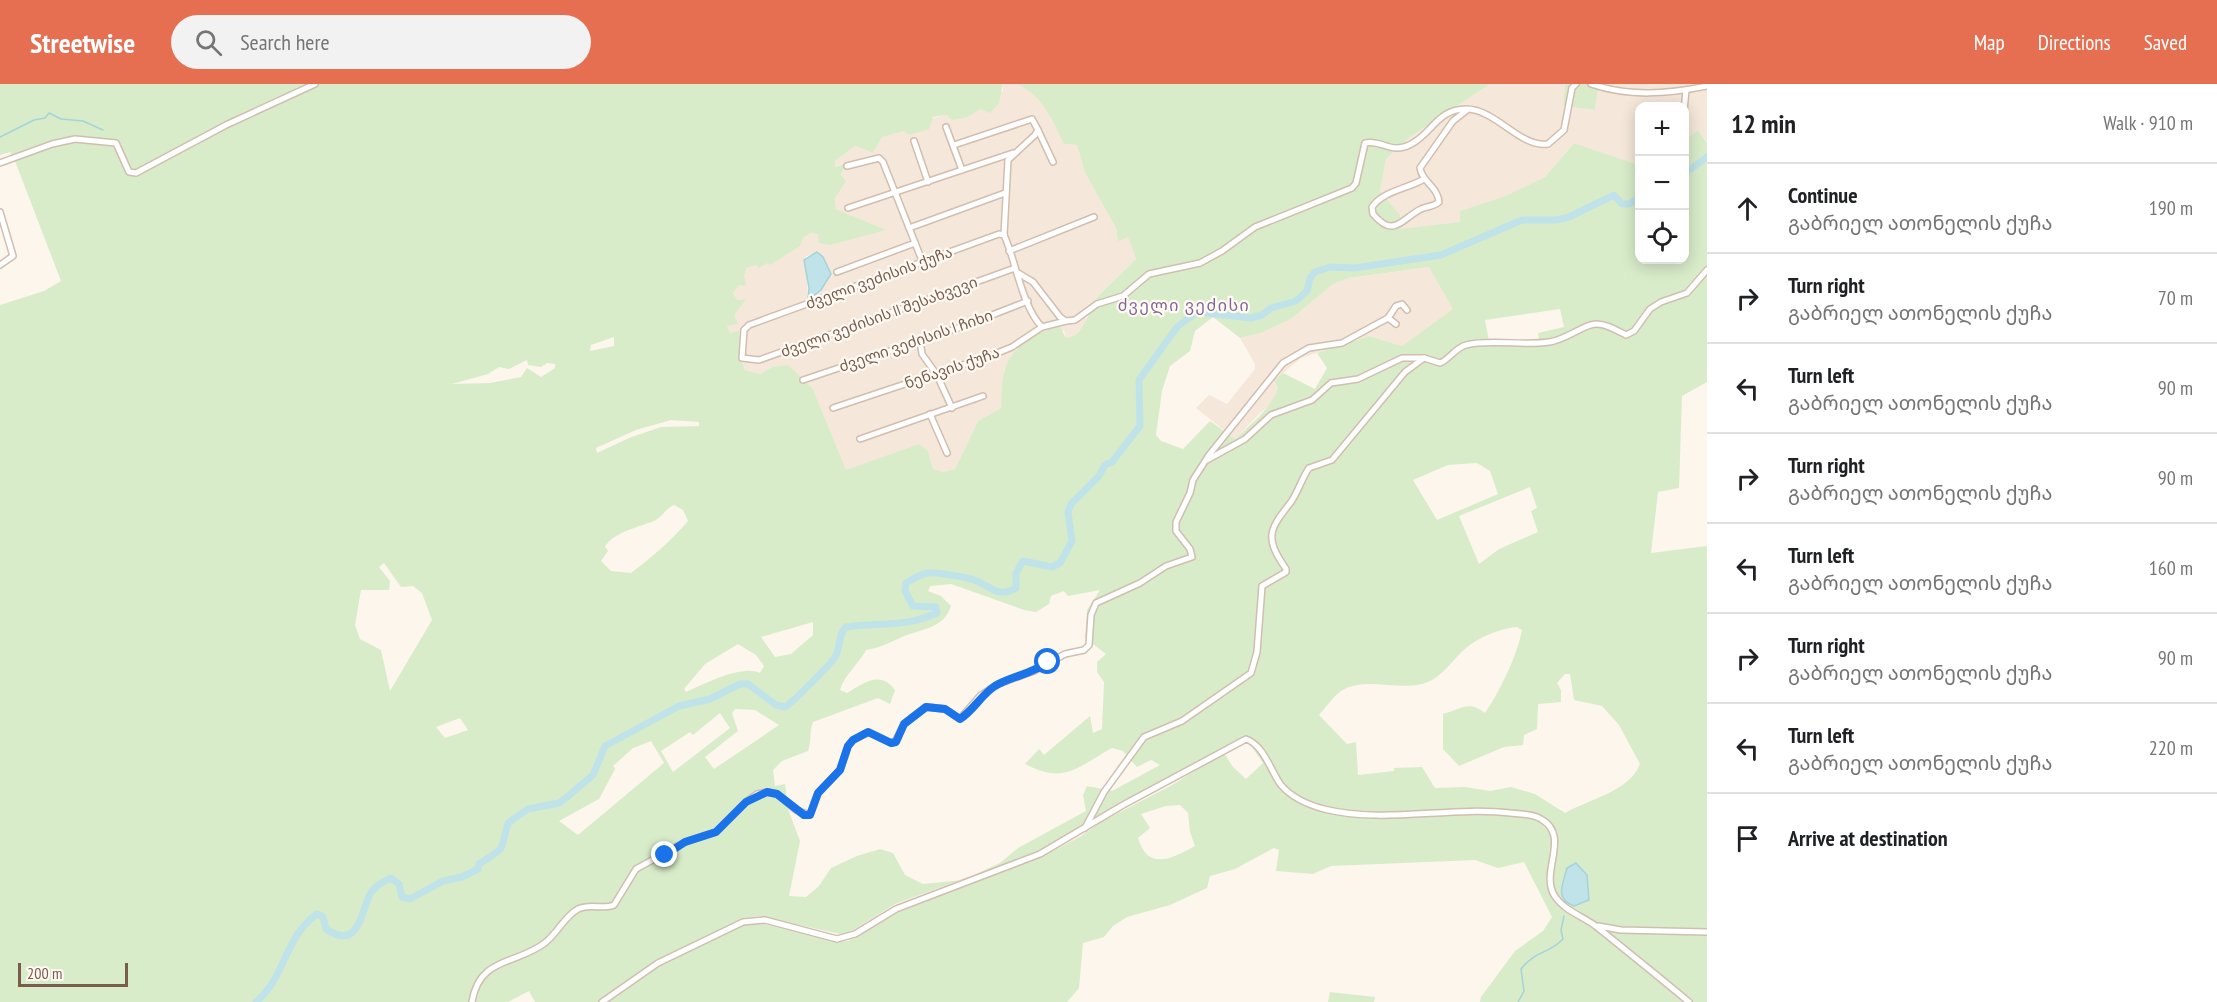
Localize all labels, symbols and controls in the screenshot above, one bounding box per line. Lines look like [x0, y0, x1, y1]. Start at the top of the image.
search box [171, 15, 591, 69]
text: Streetwise [30, 24, 135, 61]
icon: search [192, 26, 225, 59]
text: Search here [240, 28, 330, 56]
text: Map [1974, 29, 2005, 56]
text: Directions [2038, 29, 2111, 56]
text: Saved [2144, 29, 2187, 56]
map controls [1635, 102, 1689, 264]
button: + [1635, 102, 1689, 156]
text: 12 min [1731, 107, 1796, 140]
text: Walk · 910 m [2103, 110, 2193, 136]
button: − [1635, 156, 1689, 210]
text: Continue [1788, 181, 1858, 209]
icon: ahead [1731, 192, 1764, 225]
text: 190 m [2149, 195, 2193, 221]
button: locate [1635, 210, 1689, 264]
text: გაბრიელ ათონელის ქუჩა [1788, 210, 2052, 236]
street label: ძველი ვეძისის ქუჩა [803, 242, 955, 313]
text: Turn right [1788, 271, 1865, 299]
street label: ძველი ვეძისის II შესახვევი [778, 272, 980, 361]
icon: right [1731, 282, 1764, 315]
text: 70 m [2158, 285, 2193, 311]
district label: ძველი ვეძისი [1118, 295, 1250, 316]
text: გაბრიელ ათონელის ქუჩა [1788, 300, 2052, 326]
street label: ძველი ვეძისის I ჩიხი [836, 305, 995, 376]
street label: ნენავის ქუჩა [902, 342, 1002, 393]
text: Turn left [1788, 361, 1854, 389]
icon: left [1731, 372, 1764, 405]
text: 90 m [2158, 375, 2193, 401]
text: გაბრიელ ათონელის ქუჩა [1788, 390, 2052, 416]
text: Turn right [1788, 451, 1865, 479]
icon: right [1731, 462, 1764, 495]
text: 90 m [2158, 465, 2193, 491]
text: გაბრიელ ათონელის ქუჩა [1788, 480, 2052, 506]
text: Turn left [1788, 541, 1854, 569]
icon: left [1731, 552, 1764, 585]
text: 160 m [2149, 555, 2193, 581]
text: გაბრიელ ათონელის ქუჩა [1788, 570, 2052, 596]
text: Turn right [1788, 631, 1865, 659]
icon: right [1731, 642, 1764, 675]
text: 90 m [2158, 645, 2193, 671]
route start [1034, 648, 1060, 674]
text: გაბრიელ ათონელის ქუჩა [1788, 660, 2052, 686]
text: Turn left [1788, 721, 1854, 749]
icon: left [1731, 732, 1764, 765]
text: 220 m [2149, 735, 2193, 761]
text: გაბრიელ ათონელის ქუჩა [1788, 750, 2052, 776]
icon: arrive [1731, 822, 1764, 855]
text: Arrive at destination [1788, 824, 1948, 852]
route end [651, 841, 677, 867]
scale bar [18, 960, 128, 988]
text: 200 m [27, 963, 62, 983]

